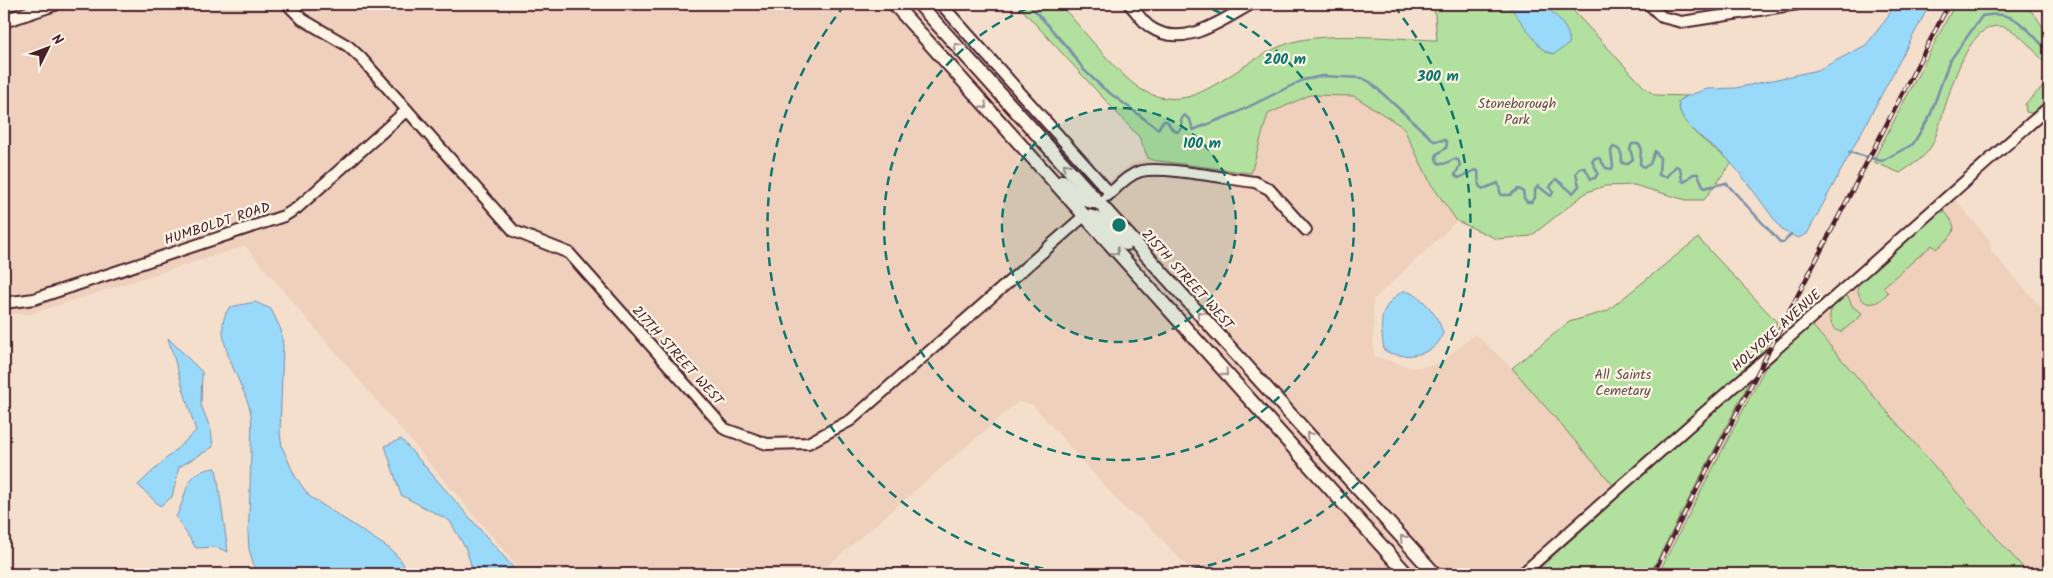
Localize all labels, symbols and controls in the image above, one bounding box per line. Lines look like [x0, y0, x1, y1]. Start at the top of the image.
north arrow [22, 22, 72, 72]
text: N [46, 29, 68, 51]
one-way arrow [954, 42, 963, 51]
text: 200 m [1264, 48, 1306, 72]
text: 300 m [1416, 65, 1459, 89]
park label: Stoneborough Park [1478, 93, 1556, 131]
one-way arrow [978, 100, 987, 109]
text: 100 m [1183, 132, 1221, 156]
one-way arrow [1063, 163, 1072, 172]
street label: HUMBOLDT ROAD [161, 196, 273, 251]
centre of rings [1110, 216, 1128, 234]
street label: 215TH STREET WEST [1136, 224, 1240, 336]
one-way arrow [1111, 247, 1120, 256]
street label: HOLYOKE AVENUE [1727, 284, 1827, 377]
street label: 217TH STREET WEST [626, 301, 729, 412]
one-way arrow [1197, 311, 1206, 320]
park label: All Saints Cemetary [1594, 364, 1652, 402]
one-way arrow [1219, 367, 1228, 376]
one-way arrow [1306, 431, 1315, 440]
one-way arrow [1400, 535, 1409, 544]

